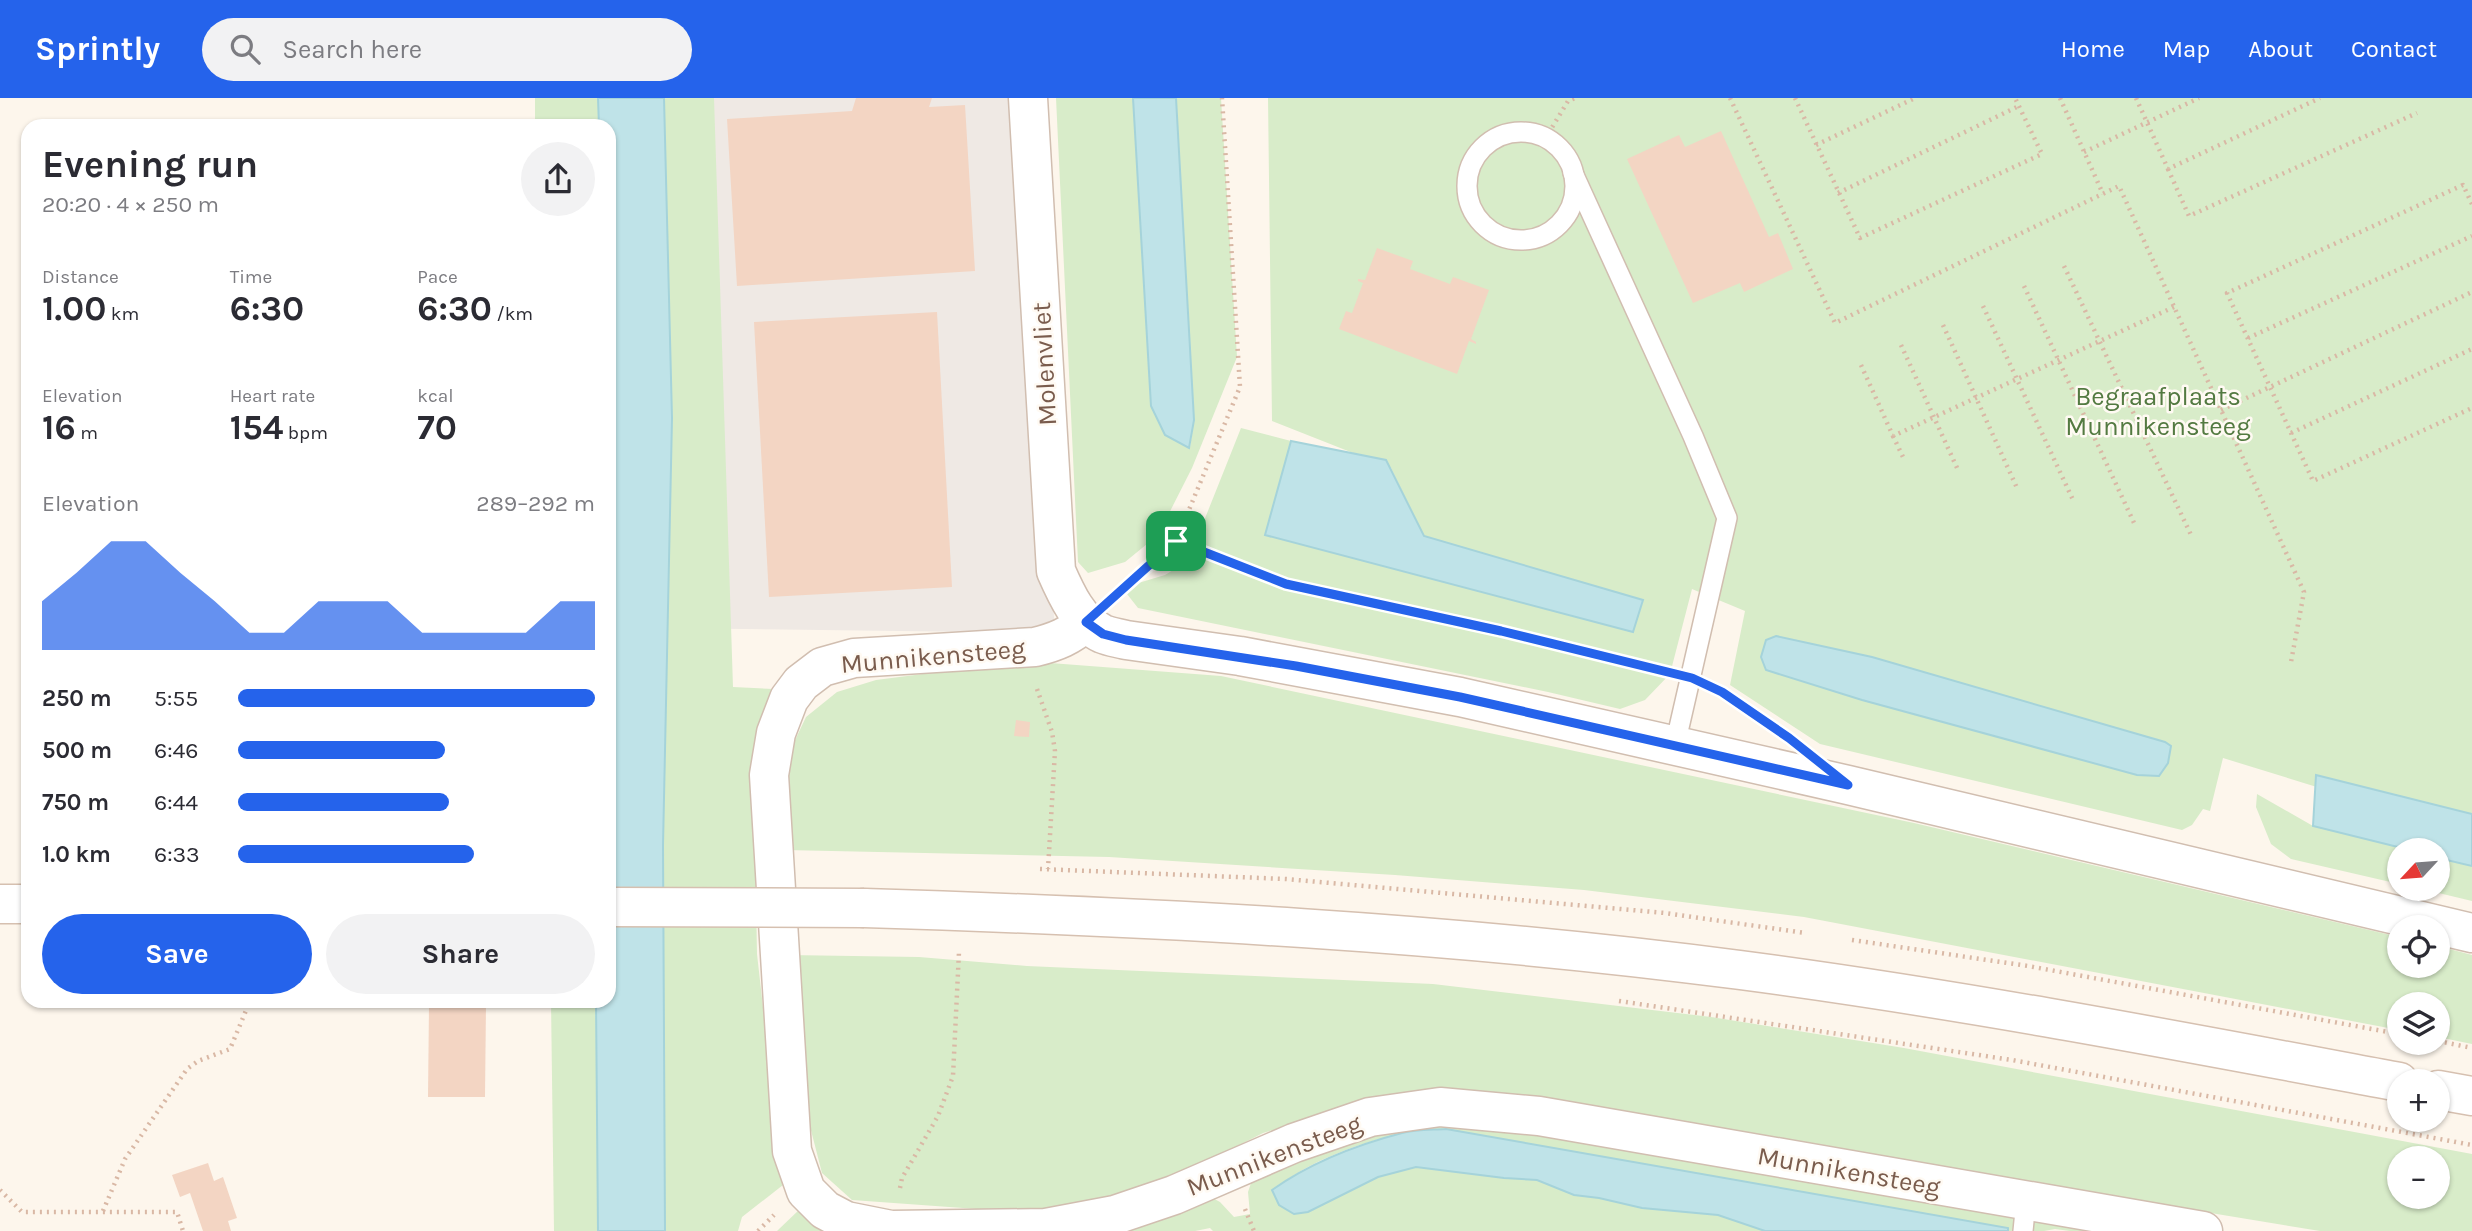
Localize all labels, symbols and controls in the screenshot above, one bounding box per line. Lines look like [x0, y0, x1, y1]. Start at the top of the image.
search box [202, 18, 692, 81]
text: Sprintly [35, 30, 160, 68]
icon: search [226, 30, 264, 68]
text: Search here [282, 34, 422, 65]
text: Home [2061, 35, 2125, 63]
text: Map [2163, 35, 2210, 63]
text: About [2248, 35, 2313, 63]
text: Contact [2351, 35, 2437, 63]
text: Evening run [42, 142, 258, 187]
button: share [521, 142, 595, 216]
text: 20:20 · 4 × 250 m [42, 191, 219, 218]
text: Distance [42, 266, 119, 288]
text: Time [230, 266, 272, 288]
text: Pace [417, 266, 458, 288]
text: 1.00 [42, 288, 106, 329]
text: 6:30 [230, 288, 304, 329]
text: 6:30 [417, 288, 492, 329]
street label: Molenvliet [1026, 301, 1063, 427]
text: km [106, 303, 139, 325]
text: /km [492, 303, 533, 325]
park label: Begraafplaats Munnikensteeg [2065, 381, 2251, 442]
text: Elevation [42, 385, 122, 407]
text: Heart rate [230, 385, 315, 407]
text: kcal [417, 385, 454, 407]
text: 16 [42, 407, 76, 448]
text: 154 [230, 407, 283, 448]
text: 70 [417, 407, 457, 448]
text: m [76, 422, 98, 444]
text: bpm [283, 422, 328, 444]
text: Elevation [42, 490, 139, 517]
text: 289–292 m [476, 490, 595, 517]
pin [1146, 511, 1206, 571]
icon: arrive [1157, 522, 1195, 560]
street label: Munnikensteeg [839, 633, 1027, 680]
text: 250 m [42, 685, 112, 712]
text: 5:55 [154, 685, 198, 712]
text: 500 m [42, 737, 112, 764]
text: 6:46 [154, 737, 198, 764]
text: 750 m [42, 789, 109, 816]
text: 6:44 [154, 789, 198, 816]
north arrow [2387, 838, 2450, 901]
map controls [2387, 838, 2450, 1209]
text: 1.0 km [42, 841, 111, 868]
text: 6:33 [154, 841, 200, 868]
button: Save [42, 914, 312, 994]
button: Share [326, 914, 595, 994]
button: locate [2387, 915, 2450, 978]
button: layers [2387, 992, 2450, 1055]
button: + [2387, 1069, 2450, 1132]
street label: Munnikensteeg [1182, 1108, 1367, 1203]
street label: Munnikensteeg [1755, 1140, 1943, 1203]
button: − [2387, 1146, 2450, 1209]

